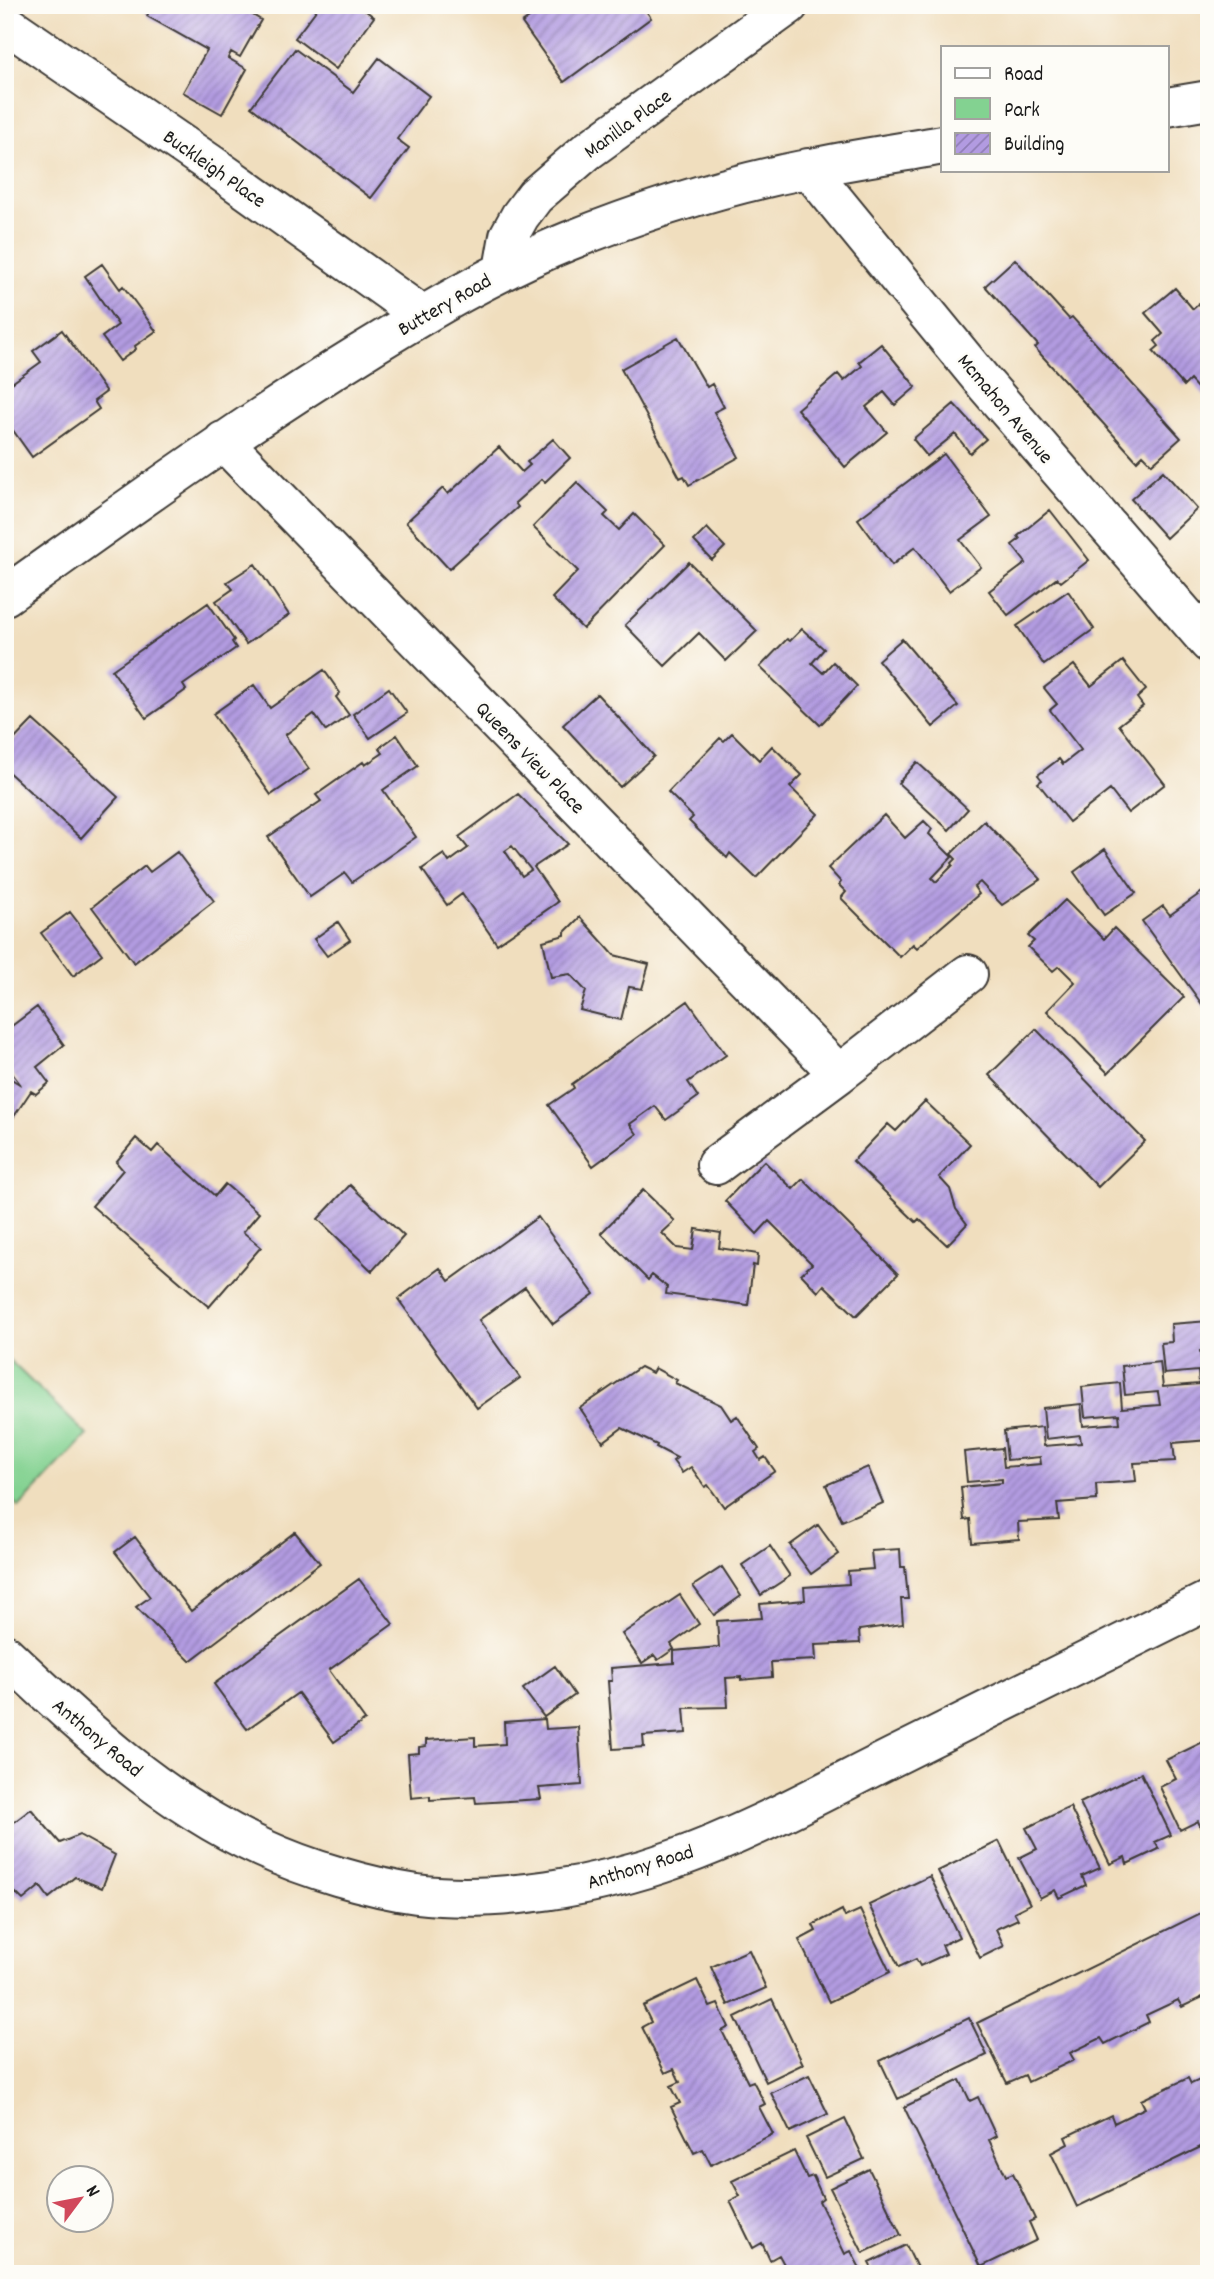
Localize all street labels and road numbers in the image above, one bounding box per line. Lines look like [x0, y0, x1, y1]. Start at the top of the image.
street label: Manilla Place [579, 83, 679, 168]
street label: Buckleigh Place [156, 124, 271, 217]
street label: Buttery Road [393, 268, 498, 346]
street label: Mcmahon Avenue [949, 348, 1059, 472]
street label: Queens View Place [467, 696, 591, 822]
street label: Anthony Road [44, 1692, 148, 1786]
street label: Anthony Road [584, 1838, 698, 1899]

